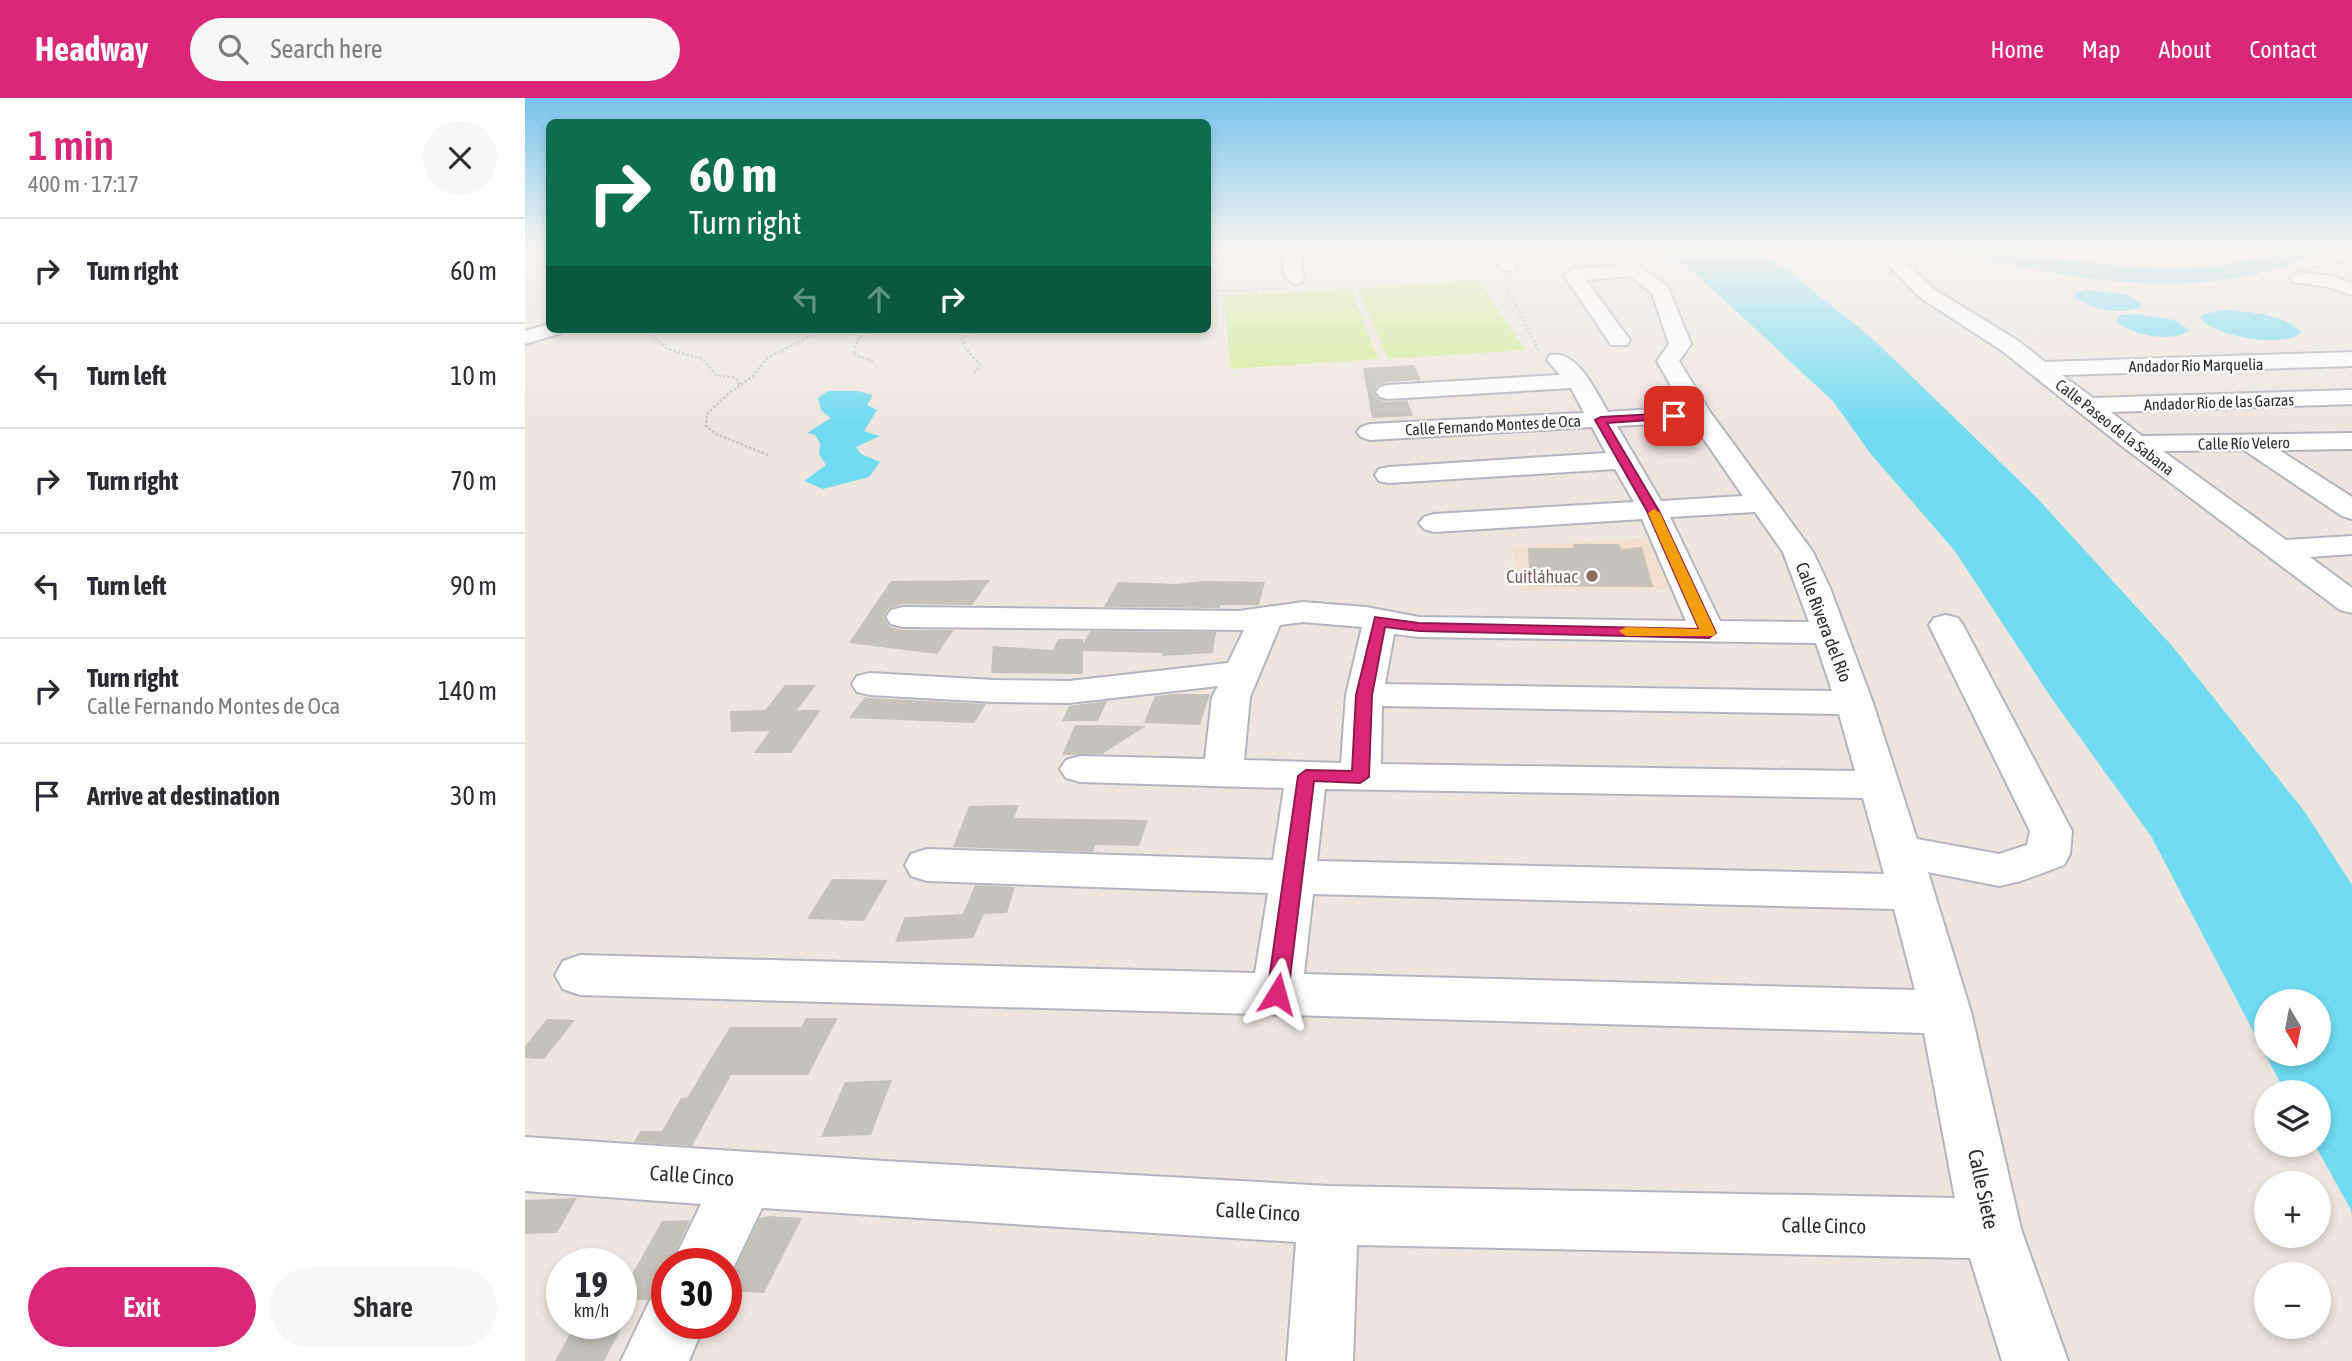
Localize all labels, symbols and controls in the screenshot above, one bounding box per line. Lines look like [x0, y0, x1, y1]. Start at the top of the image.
search box [190, 18, 680, 81]
text: Headway [35, 30, 148, 68]
icon: search [214, 30, 252, 68]
text: Search here [270, 34, 383, 64]
text: Home [1990, 36, 2044, 63]
text: Map [2082, 36, 2120, 63]
text: About [2158, 36, 2211, 63]
text: Contact [2249, 36, 2317, 63]
text: 1 min [28, 121, 114, 169]
button: close [423, 121, 497, 195]
text: 60 m [689, 146, 777, 202]
icon: right [574, 147, 665, 238]
text: 400 m · 17:17 [28, 171, 139, 197]
text: Turn right [689, 204, 802, 241]
icon: right [28, 252, 66, 290]
text: Turn right [87, 256, 178, 286]
text: 60 m [450, 256, 497, 286]
icon: left [787, 280, 825, 318]
icon: ahead [860, 280, 898, 318]
icon: right [933, 280, 971, 318]
street label: Andador Río Marquelia [2128, 355, 2264, 376]
icon: left [28, 357, 66, 395]
text: Turn left [87, 361, 167, 391]
text: 10 m [450, 361, 497, 391]
street label: Calle Paseo de la Sabana [2052, 375, 2178, 479]
pin [1644, 386, 1704, 446]
street label: Andador Río de las Garzas [2144, 390, 2295, 414]
icon: arrive [1655, 397, 1693, 435]
street label: Calle Fernando Montes de Oca [1405, 411, 1581, 439]
street label: Calle Río Velero [2198, 433, 2290, 453]
icon: right [28, 462, 66, 500]
text: Turn right [87, 466, 178, 496]
text: 70 m [450, 466, 497, 496]
street label: Calle Rivera del Río [1792, 559, 1856, 685]
place label: Cuitláhuac [1506, 566, 1578, 587]
icon: left [28, 567, 66, 605]
marker: Cuitláhuac [1584, 568, 1600, 584]
text: Turn left [87, 571, 167, 601]
text: 90 m [450, 571, 497, 601]
text: Turn right [87, 663, 178, 693]
icon: right [28, 672, 66, 710]
text: 140 m [438, 676, 497, 706]
text: Calle Fernando Montes de Oca [87, 693, 340, 719]
icon: arrive [28, 777, 66, 815]
text: Arrive at destination [87, 781, 280, 811]
text: 30 m [450, 781, 497, 811]
position arrow [1240, 957, 1314, 1031]
north arrow [2254, 989, 2331, 1066]
map controls [2254, 989, 2331, 1339]
button: layers [2254, 1080, 2331, 1157]
street label: Calle Siete [1964, 1147, 2004, 1231]
street label: Calle Cinco [649, 1160, 735, 1190]
button: + [2254, 1171, 2331, 1248]
street label: Calle Cinco [1215, 1197, 1301, 1225]
street label: Calle Cinco [1781, 1212, 1867, 1238]
speed limit sign: 30 [651, 1248, 742, 1339]
button: − [2254, 1262, 2331, 1339]
text: 19 [575, 1264, 608, 1304]
button: Exit [28, 1267, 256, 1347]
button: Share [270, 1267, 497, 1347]
text: km/h [574, 1300, 609, 1321]

